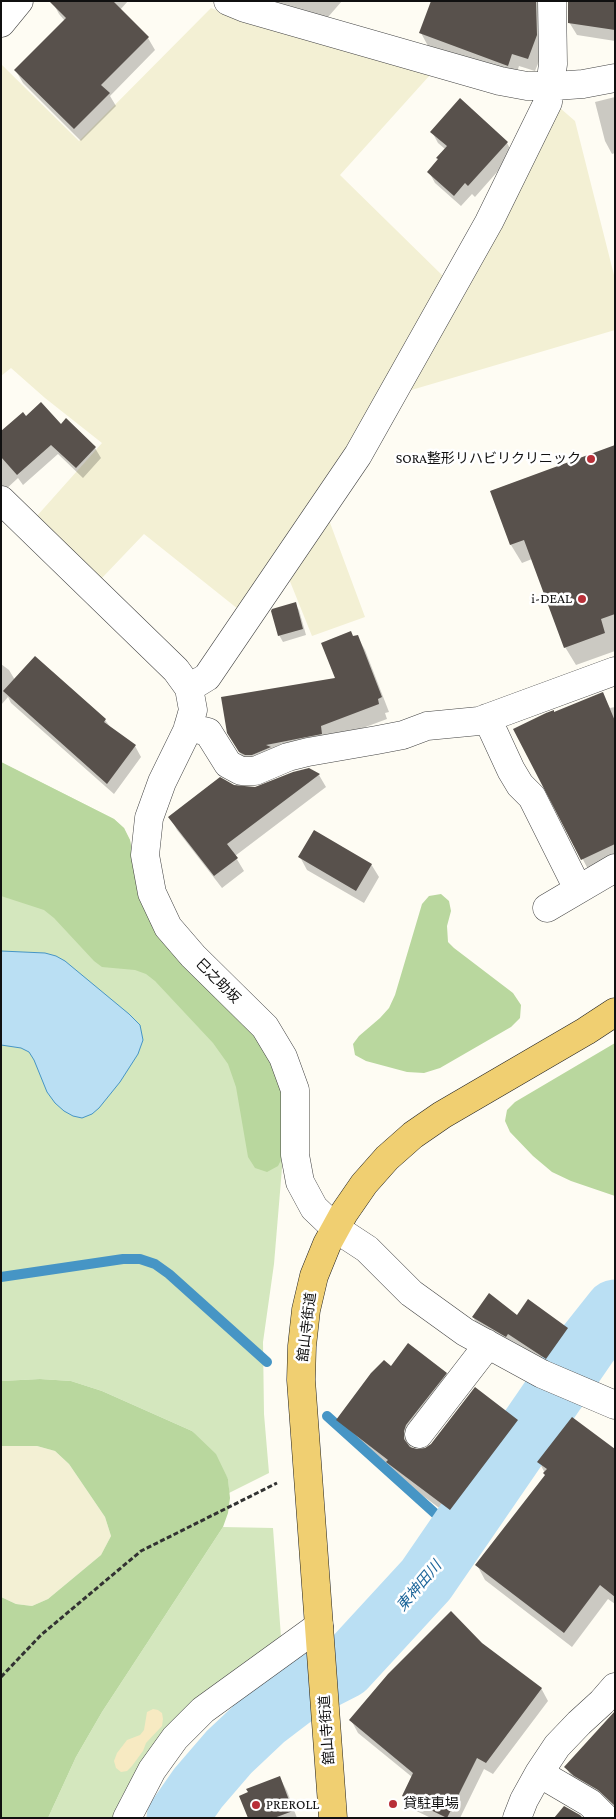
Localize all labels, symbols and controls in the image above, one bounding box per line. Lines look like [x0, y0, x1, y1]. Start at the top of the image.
place label: SORA整形リハビリクリニック [396, 451, 581, 467]
marker: SORA整形リハビリクリニック [585, 453, 597, 465]
place label: i-DEAL [531, 591, 572, 607]
marker: i-DEAL [576, 593, 588, 605]
street label: 巳之助坂 [192, 955, 244, 1007]
street label: 舘山寺街道 [294, 1291, 320, 1363]
water label: 東神田川 [393, 1557, 445, 1615]
street label: 舘山寺街道 [316, 1694, 338, 1766]
place label: 貸駐車場 [403, 1796, 459, 1812]
place label: PREROLL [266, 1797, 319, 1813]
marker: 貸駐車場 [387, 1798, 399, 1810]
marker: PREROLL [250, 1799, 262, 1811]

